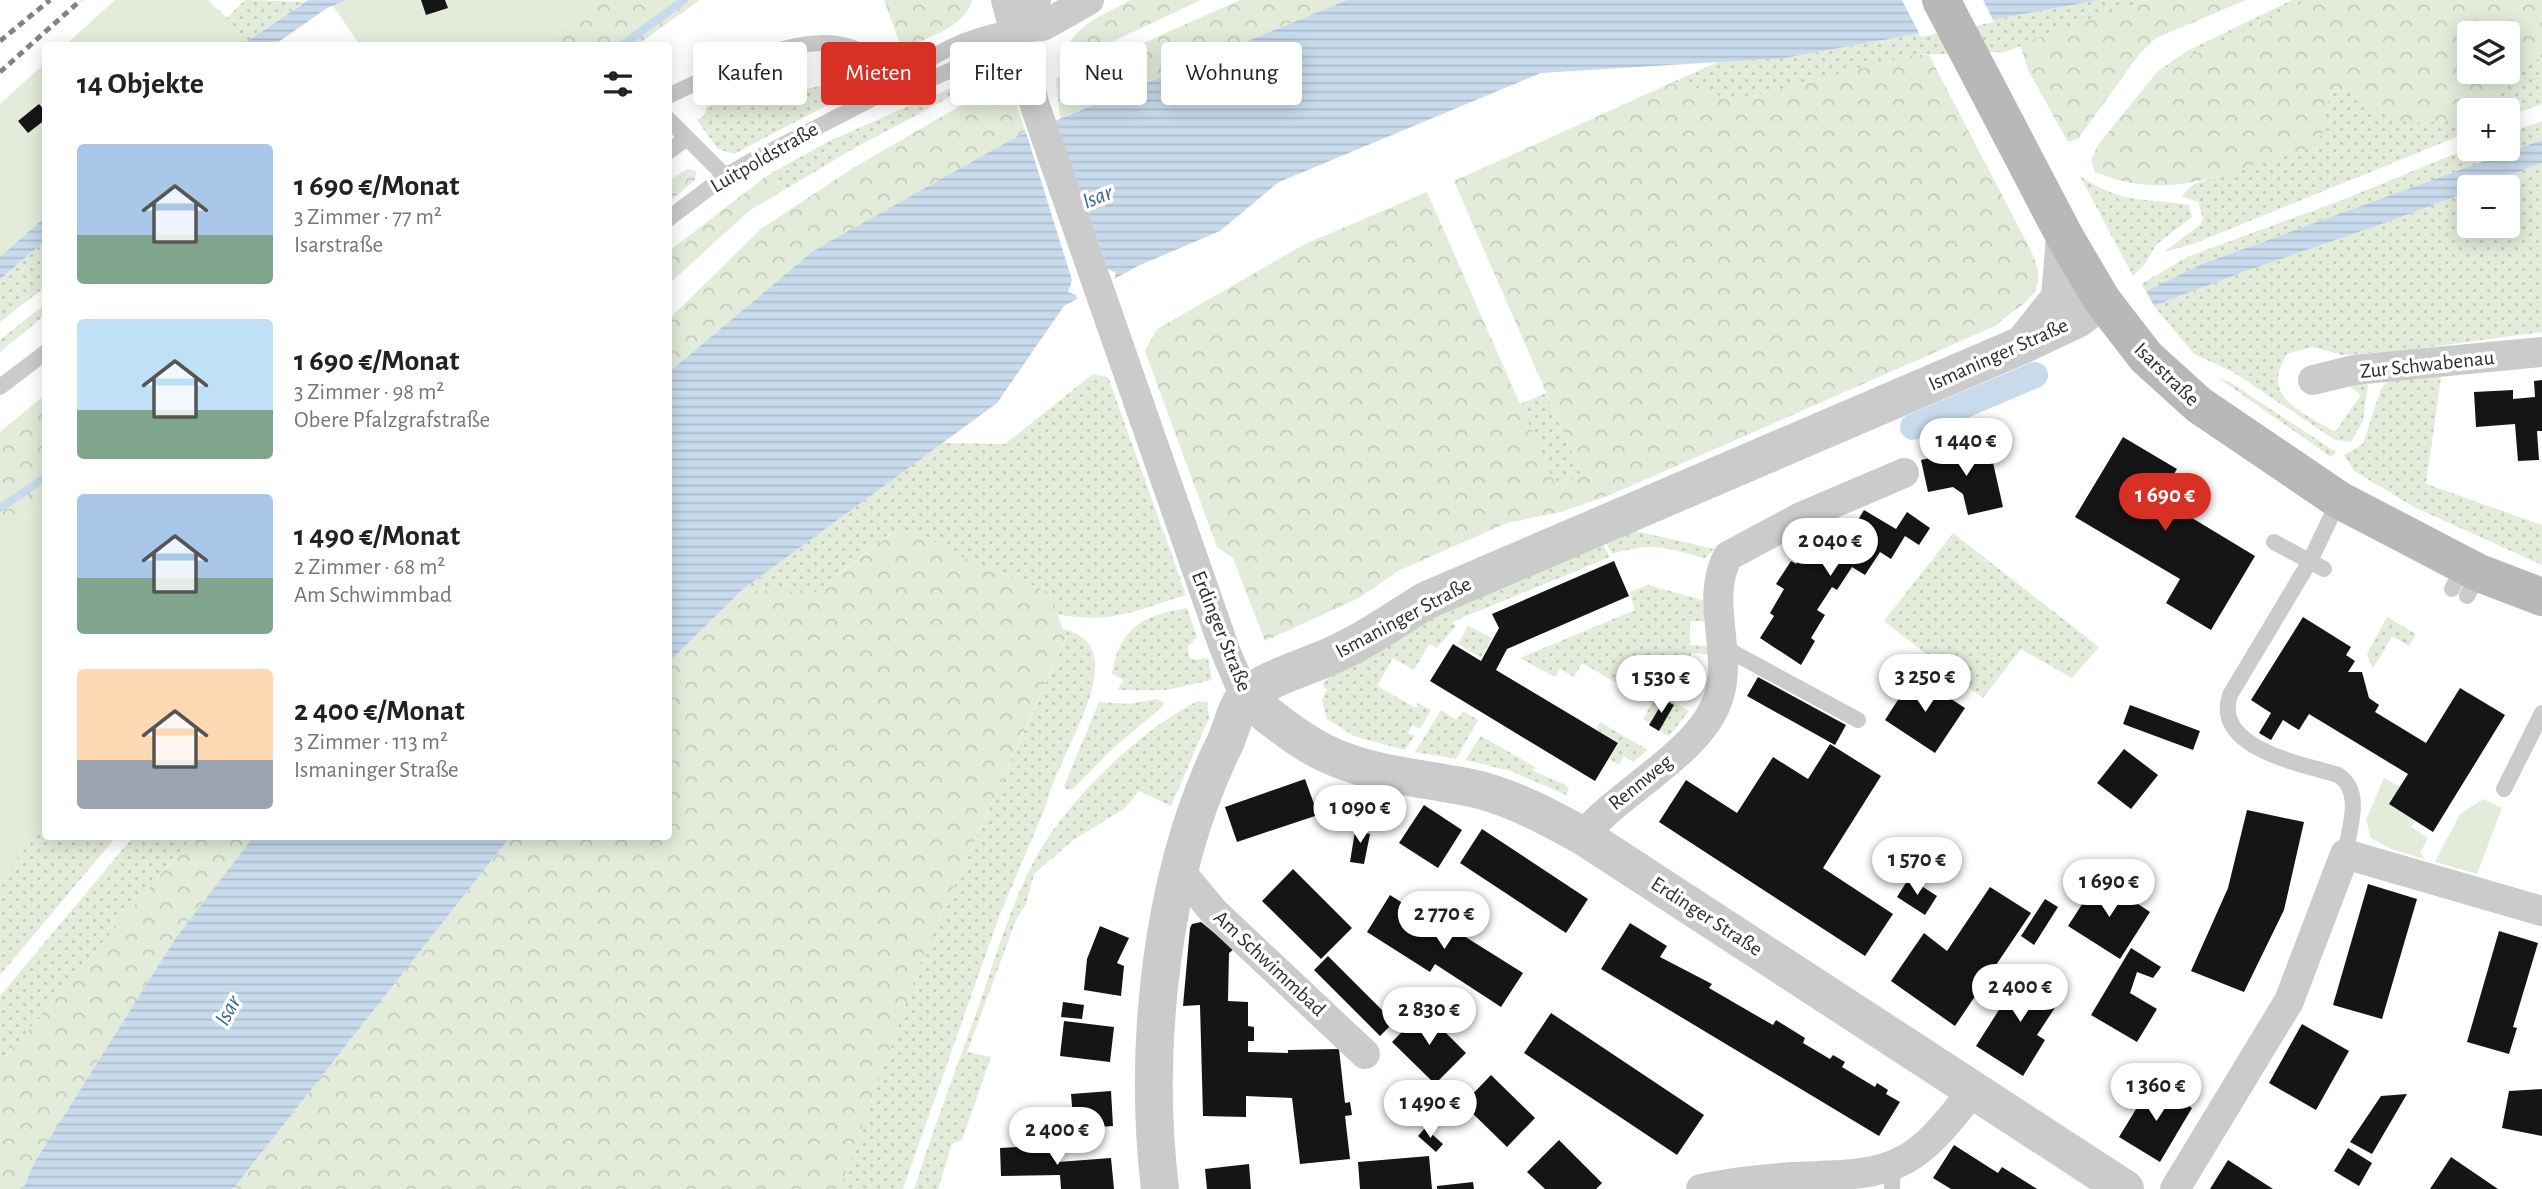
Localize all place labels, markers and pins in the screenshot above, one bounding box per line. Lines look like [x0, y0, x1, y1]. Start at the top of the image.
pin: 1 440 € [1901, 419, 2031, 478]
pin: 1 690 € [2100, 474, 2230, 533]
pin: 2 040 € [1765, 518, 1895, 578]
pin: 3 250 € [1860, 654, 1990, 714]
pin: 1 530 € [1596, 656, 1726, 715]
pin: 1 090 € [1295, 786, 1425, 845]
pin: 1 570 € [1852, 838, 1982, 897]
pin: 1 690 € [2044, 860, 2174, 919]
pin: 2 770 € [1379, 892, 1509, 951]
pin: 2 400 € [1955, 964, 2085, 1024]
pin: 2 830 € [1364, 988, 1494, 1047]
pin: 1 360 € [2091, 1064, 2221, 1123]
pin: 1 490 € [1365, 1080, 1495, 1140]
pin: 2 400 € [992, 1108, 1122, 1167]

